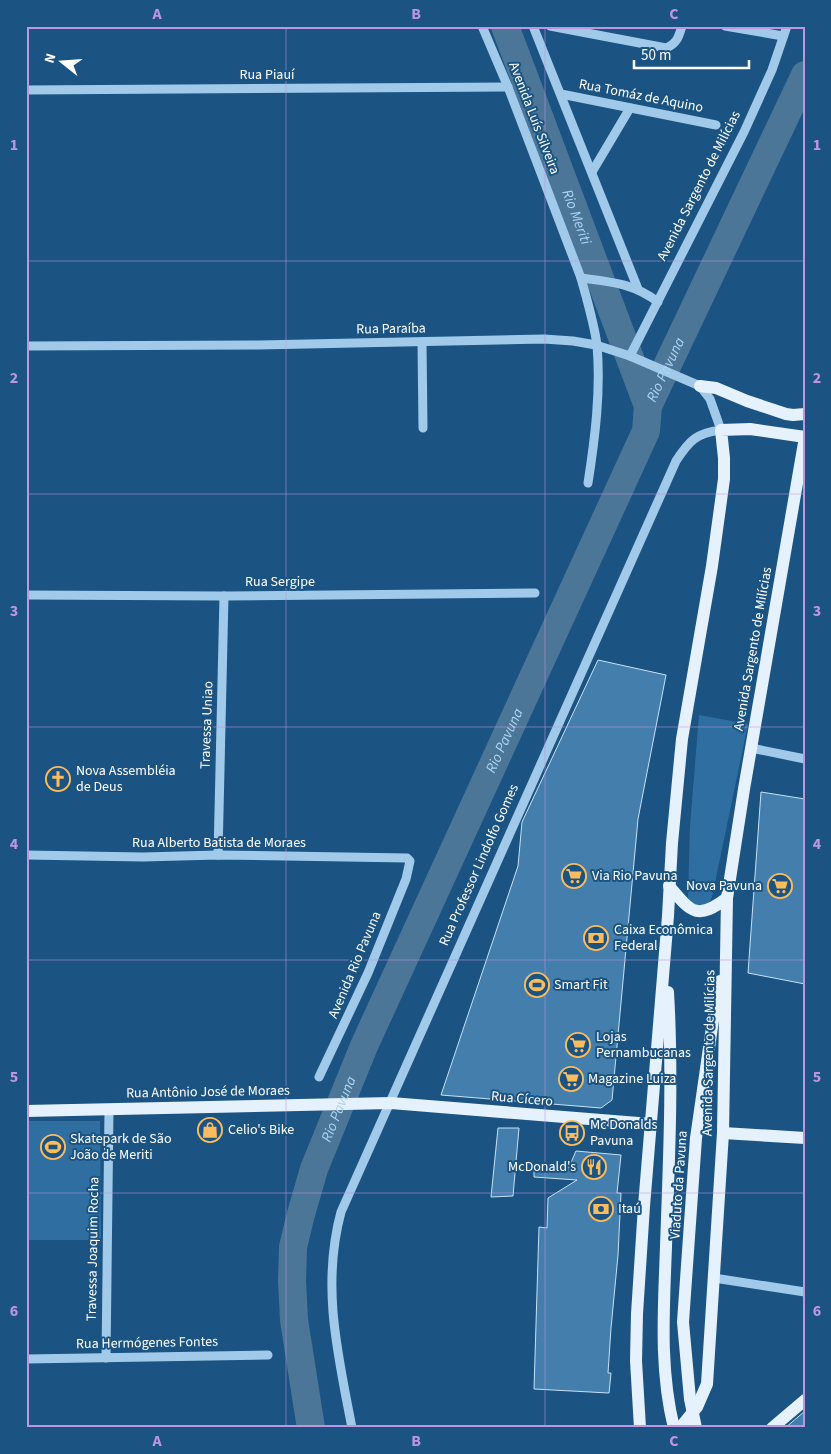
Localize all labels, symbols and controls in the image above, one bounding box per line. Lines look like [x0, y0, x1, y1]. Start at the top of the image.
text: A [151, 3, 162, 25]
text: B [411, 3, 421, 25]
text: C [669, 3, 679, 25]
north arrow [38, 38, 88, 88]
scale bar [634, 38, 748, 70]
text: 50 m [641, 45, 671, 66]
text: N [40, 51, 61, 66]
street label: Avenida Luís Silveira [503, 59, 565, 177]
street label: Rua Piauí [240, 65, 295, 85]
street label: Rua Tomáz de Aquino [577, 74, 705, 118]
street label: Avenida Sargento de Milícias [652, 107, 746, 265]
text: 1 [10, 134, 18, 156]
text: 1 [813, 134, 821, 156]
water label: Rio Meriti [557, 186, 597, 248]
street label: Rua Paraíba [356, 318, 426, 340]
water label: Rio Pavuna [641, 334, 690, 405]
text: 2 [10, 367, 18, 389]
text: 2 [813, 367, 821, 389]
street label: Avenida Sargento de Milícias [729, 565, 777, 733]
street label: Rua Sergipe [245, 572, 315, 592]
text: 3 [10, 600, 18, 622]
text: 3 [813, 600, 821, 622]
street label: Travessa Uniao [195, 681, 219, 769]
water label: Rio Pavuna [480, 705, 528, 776]
place label: Nova Assembléia de Deus [76, 761, 176, 797]
church icon: Nova Assembléia de Deus [45, 766, 71, 792]
street label: Rua Professor Lindolfo Gomes [434, 781, 524, 949]
text: 4 [10, 833, 19, 855]
street label: Rua Alberto Batista de Moraes [132, 833, 306, 853]
text: 4 [813, 833, 822, 855]
supermarket icon: Via Rio Pavuna [561, 863, 587, 889]
place label: Via Rio Pavuna [592, 866, 678, 886]
supermarket icon: Nova Pavuna [767, 873, 793, 899]
place label: Nova Pavuna [686, 876, 762, 896]
street label: Avenida Rio Pavuna [323, 908, 387, 1022]
place label: Caixa Econômica Federal [614, 920, 713, 956]
bank icon: Caixa Econômica Federal [583, 925, 609, 951]
street label: Avenida Sargento de Milícias [698, 970, 720, 1136]
sports icon: Smart Fit [524, 972, 550, 998]
place label: Smart Fit [554, 975, 608, 995]
place label: Lojas Pernambucanas [596, 1027, 691, 1063]
supermarket icon: Lojas Pernambucanas [565, 1032, 591, 1058]
text: 5 [10, 1066, 18, 1088]
supermarket icon: Magazine Luiza [558, 1066, 584, 1092]
text: 5 [813, 1066, 821, 1088]
place label: Magazine Luiza [588, 1069, 676, 1089]
water label: Rio Pavuna [316, 1073, 361, 1145]
street label: Rua Antônio José de Moraes [126, 1081, 290, 1103]
street label: Rua Cícero [490, 1086, 554, 1112]
place label: Mc Donalds Pavuna [590, 1115, 658, 1151]
shop icon: Celio's Bike [197, 1117, 223, 1143]
place label: Celio's Bike [228, 1120, 294, 1140]
bus stop icon: Mc Donalds Pavuna [559, 1120, 585, 1146]
place label: Skatepark de São João de Meriti [70, 1129, 171, 1165]
street label: Viaduto da Pavuna [665, 1130, 693, 1240]
sports icon: Skatepark de São João de Meriti [40, 1134, 66, 1160]
restaurant icon: McDonald's [581, 1154, 607, 1180]
place label: McDonald's [508, 1157, 576, 1177]
street label: Travessa Joaquim Rocha [82, 1177, 104, 1321]
bank icon: Itaú [588, 1196, 614, 1222]
place label: Itaú [618, 1199, 641, 1219]
text: 6 [10, 1300, 18, 1322]
text: 6 [813, 1300, 821, 1322]
street label: Rua Hermógenes Fontes [76, 1332, 218, 1354]
text: A [151, 1430, 162, 1452]
text: B [411, 1430, 421, 1452]
text: C [669, 1430, 679, 1452]

